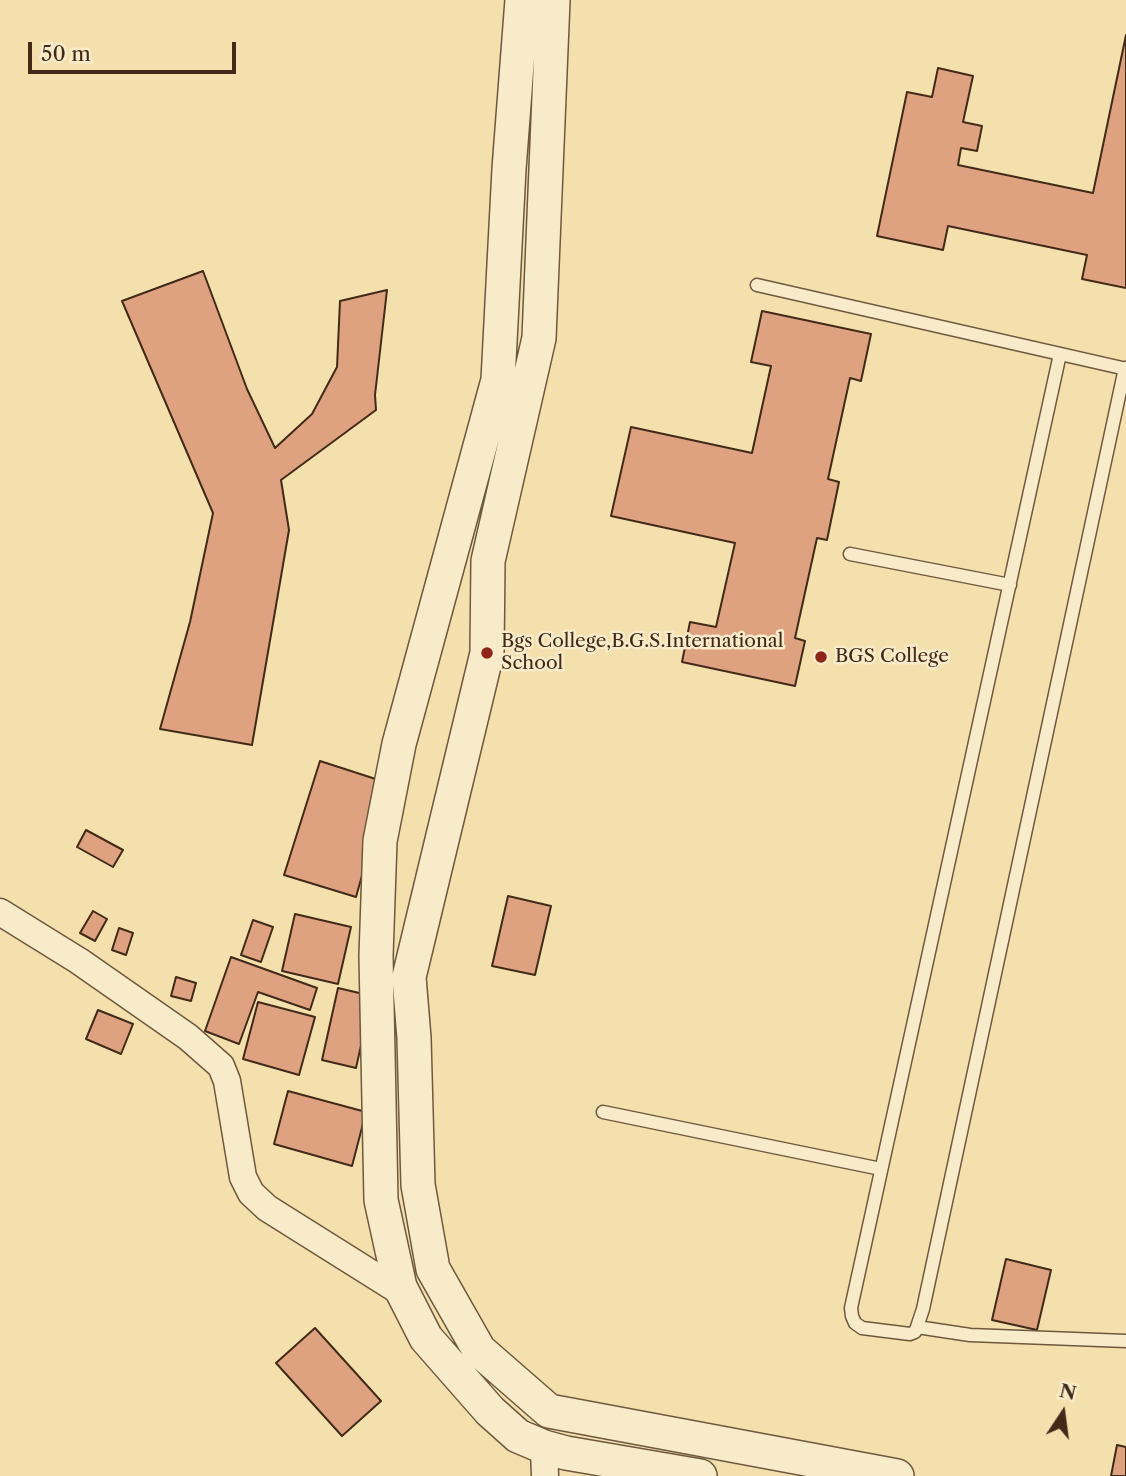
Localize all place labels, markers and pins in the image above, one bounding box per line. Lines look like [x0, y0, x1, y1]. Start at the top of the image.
place label: Bgs College,B.G.S.International School [501, 631, 783, 675]
marker: Bgs College,B.G.S.International School [479, 645, 495, 661]
place label: BGS College [835, 646, 949, 668]
marker: BGS College [813, 649, 829, 665]

